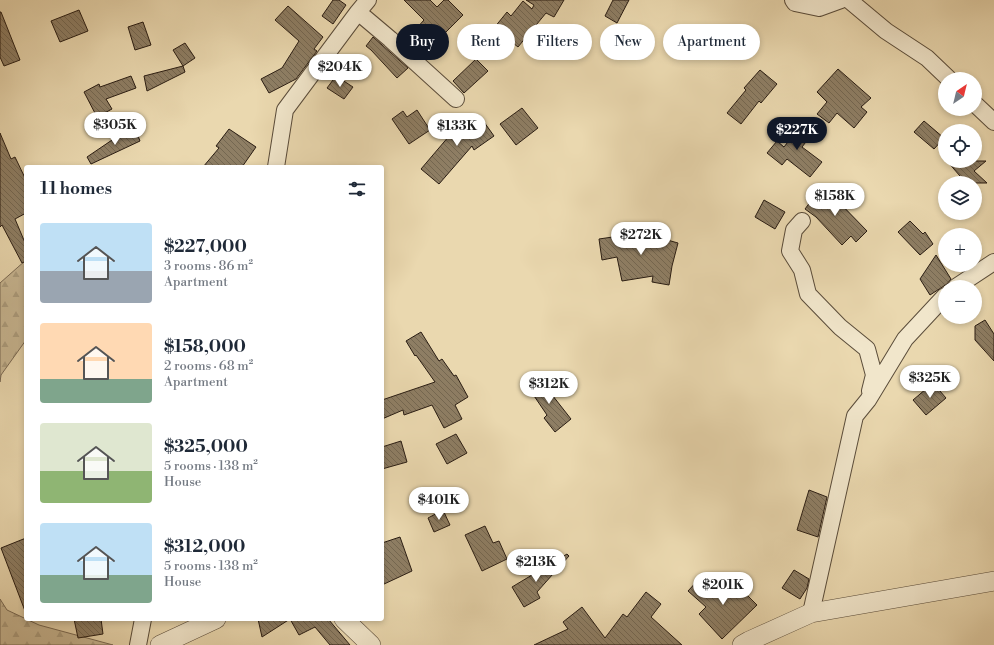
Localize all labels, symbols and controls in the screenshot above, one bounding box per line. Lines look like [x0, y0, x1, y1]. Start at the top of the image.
chip: Buy [396, 24, 449, 60]
chip: Rent [457, 24, 515, 60]
chip: Filters [523, 24, 592, 60]
chip: New [600, 24, 655, 60]
chip: Apartment [663, 24, 760, 60]
pin: $204K [312, 54, 368, 88]
text: $204K [318, 59, 362, 75]
north arrow [938, 72, 982, 116]
map controls [938, 72, 982, 324]
pin: $305K [87, 112, 143, 146]
pin: $133K [429, 113, 485, 147]
text: $305K [93, 117, 137, 133]
pin: $227K [769, 117, 825, 151]
text: $133K [437, 118, 477, 134]
text: $227K [776, 122, 818, 138]
button: locate [938, 124, 982, 168]
button: layers [938, 176, 982, 220]
text: 11 homes [40, 178, 112, 200]
icon: filters [346, 178, 368, 200]
pin: $158K [807, 183, 863, 217]
text: $158K [815, 188, 855, 204]
pin: $272K [613, 222, 669, 256]
text: $272K [620, 227, 662, 243]
button: + [938, 228, 982, 272]
text: $227,000 [164, 236, 247, 258]
icon: home [72, 239, 120, 287]
text: 3 rooms · 86 m² [164, 258, 253, 274]
text: Apartment [164, 274, 228, 290]
button: − [938, 280, 982, 324]
text: $158,000 [164, 336, 246, 358]
icon: home [72, 339, 120, 387]
text: 2 rooms · 68 m² [164, 358, 253, 374]
pin: $325K [902, 365, 958, 399]
text: $325K [909, 370, 951, 386]
pin: $312K [521, 371, 577, 405]
text: Apartment [164, 374, 228, 390]
text: $312K [529, 376, 569, 392]
text: $325,000 [164, 436, 248, 458]
icon: home [72, 439, 120, 487]
text: 5 rooms · 138 m² [164, 458, 258, 474]
text: House [164, 474, 201, 490]
pin: $401K [411, 487, 467, 521]
text: $401K [418, 492, 460, 508]
text: $312,000 [164, 536, 245, 558]
icon: home [72, 539, 120, 587]
pin: $213K [508, 549, 564, 583]
text: $213K [516, 554, 556, 570]
text: 5 rooms · 138 m² [164, 558, 258, 574]
pin: $201K [695, 572, 751, 606]
text: House [164, 574, 201, 590]
text: $201K [702, 577, 744, 593]

